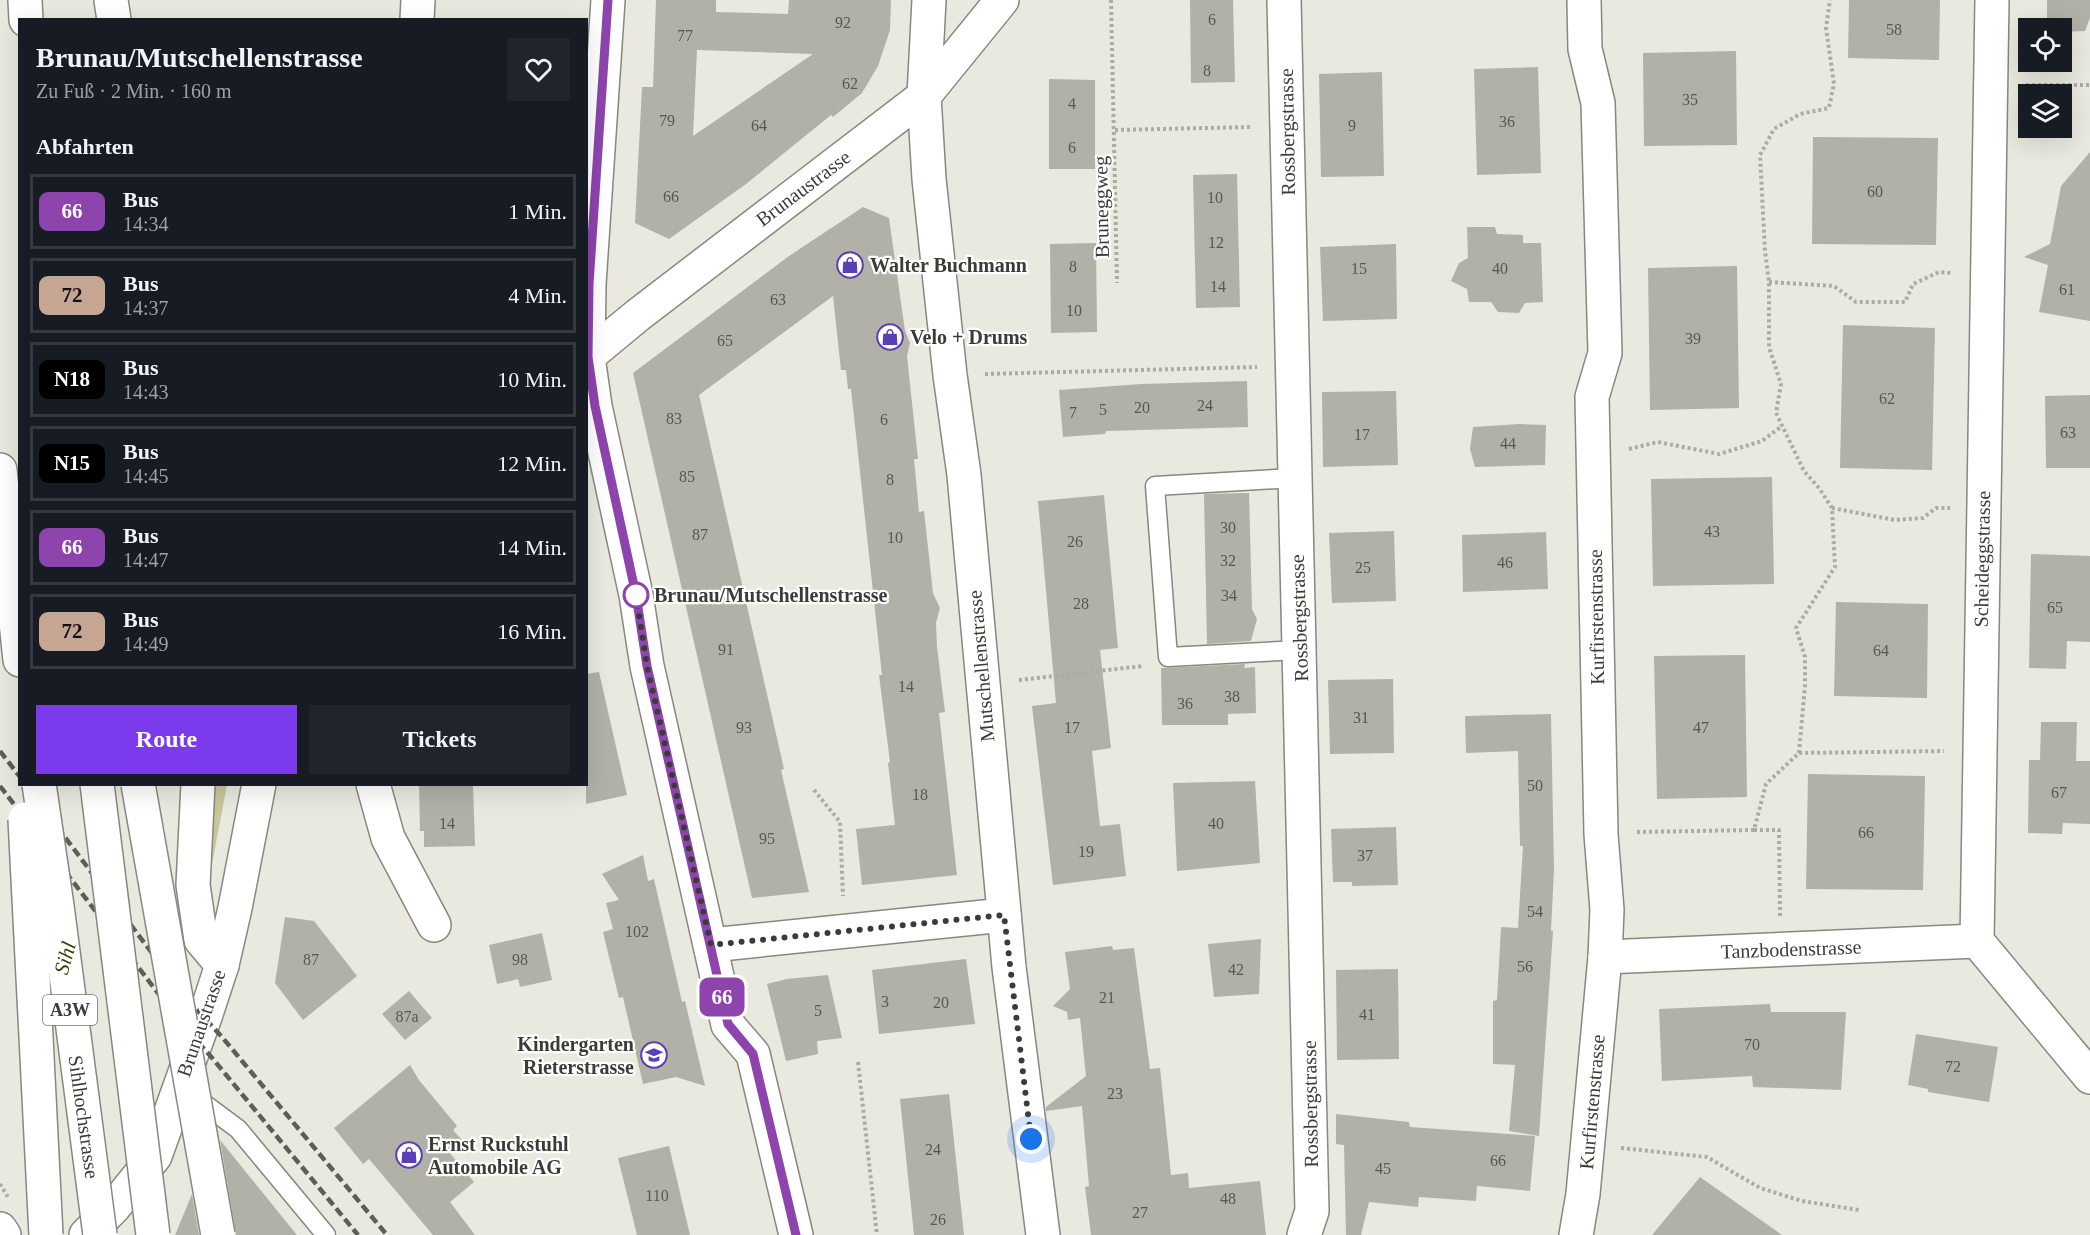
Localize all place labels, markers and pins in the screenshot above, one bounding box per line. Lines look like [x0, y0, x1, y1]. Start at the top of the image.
shop icon: Walter Buchmann [835, 250, 865, 280]
place label: Walter Buchmann [870, 254, 1027, 276]
shop icon: Velo + Drums [875, 322, 905, 352]
place label: Velo + Drums [910, 326, 1028, 348]
marker: Brunau/Mutschellenstrasse [623, 582, 649, 608]
place label: Brunau/Mutschellenstrasse [654, 584, 887, 606]
place label: Kindergarten Rieterstrasse [517, 1033, 634, 1078]
school or university icon: Kindergarten Rieterstrasse [639, 1040, 669, 1070]
place label: Ernst Ruckstuhl Automobile AG [428, 1133, 569, 1178]
shop icon: Ernst Ruckstuhl Automobile AG [394, 1140, 424, 1170]

